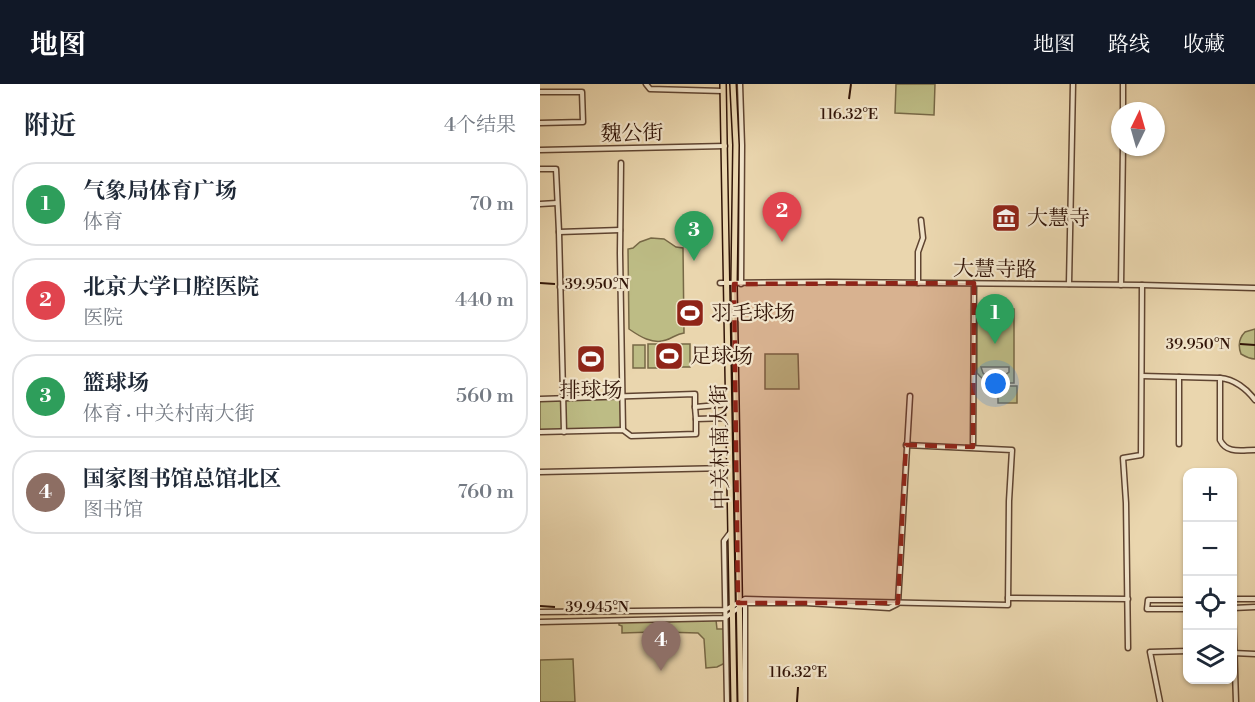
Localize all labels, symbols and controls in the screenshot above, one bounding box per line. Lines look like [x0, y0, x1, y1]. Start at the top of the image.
text: 地图 [30, 28, 86, 63]
text: 地图 [1033, 32, 1075, 58]
text: 路线 [1108, 32, 1150, 58]
text: 收藏 [1183, 32, 1225, 58]
north arrow [1111, 102, 1165, 156]
text: 116.32°E [820, 105, 878, 124]
text: 附近 [24, 110, 76, 142]
text: 4个结果 [444, 113, 516, 138]
street label: 魏公街 [600, 120, 664, 148]
text: 气象局体育广场 [83, 178, 237, 205]
text: 1 [41, 192, 50, 217]
text: 70 m [470, 192, 514, 217]
pin: 2 [762, 192, 802, 242]
museum icon: 大慧寺 [990, 202, 1022, 234]
place label: 大慧寺 [1027, 206, 1090, 232]
text: 体育 [83, 210, 123, 235]
pin: 3 [674, 212, 714, 261]
street label: 大慧寺路 [953, 256, 1037, 284]
text: 北京大学口腔医院 [83, 274, 259, 301]
text: 39.950°N [565, 275, 629, 294]
text: 2 [39, 288, 52, 313]
text: 440 m [455, 288, 514, 313]
pin: 1 [976, 294, 1014, 344]
sports icon: 羽毛球场 [674, 297, 706, 329]
place label: 羽毛球场 [711, 301, 795, 327]
text: 医院 [83, 306, 123, 331]
text: 39.950°N [1166, 335, 1230, 354]
sports icon: 足球场 [653, 340, 685, 372]
sports icon: 排球场 [575, 343, 607, 375]
place label: 足球场 [690, 344, 753, 370]
your location [981, 369, 1010, 398]
text: 篮球场 [83, 370, 149, 397]
place label: 排球场 [560, 378, 623, 404]
text: 3 [39, 384, 52, 409]
text: 560 m [456, 384, 514, 409]
street label: 中关村南大街 [707, 384, 735, 510]
text: 体育 · 中关村南大街 [83, 402, 255, 427]
text: 国家图书馆总馆北区 [83, 466, 281, 493]
map controls [1183, 468, 1237, 684]
button: + [1183, 468, 1237, 522]
text: 4 [39, 480, 52, 505]
text: 760 m [458, 480, 514, 505]
text: 图书馆 [83, 498, 143, 523]
button: − [1183, 522, 1237, 576]
button: locate [1183, 576, 1237, 630]
text: 39.945°N [565, 598, 629, 617]
pin: 4 [642, 622, 680, 671]
button: layers [1183, 630, 1237, 684]
text: 116.32°E [769, 663, 827, 682]

